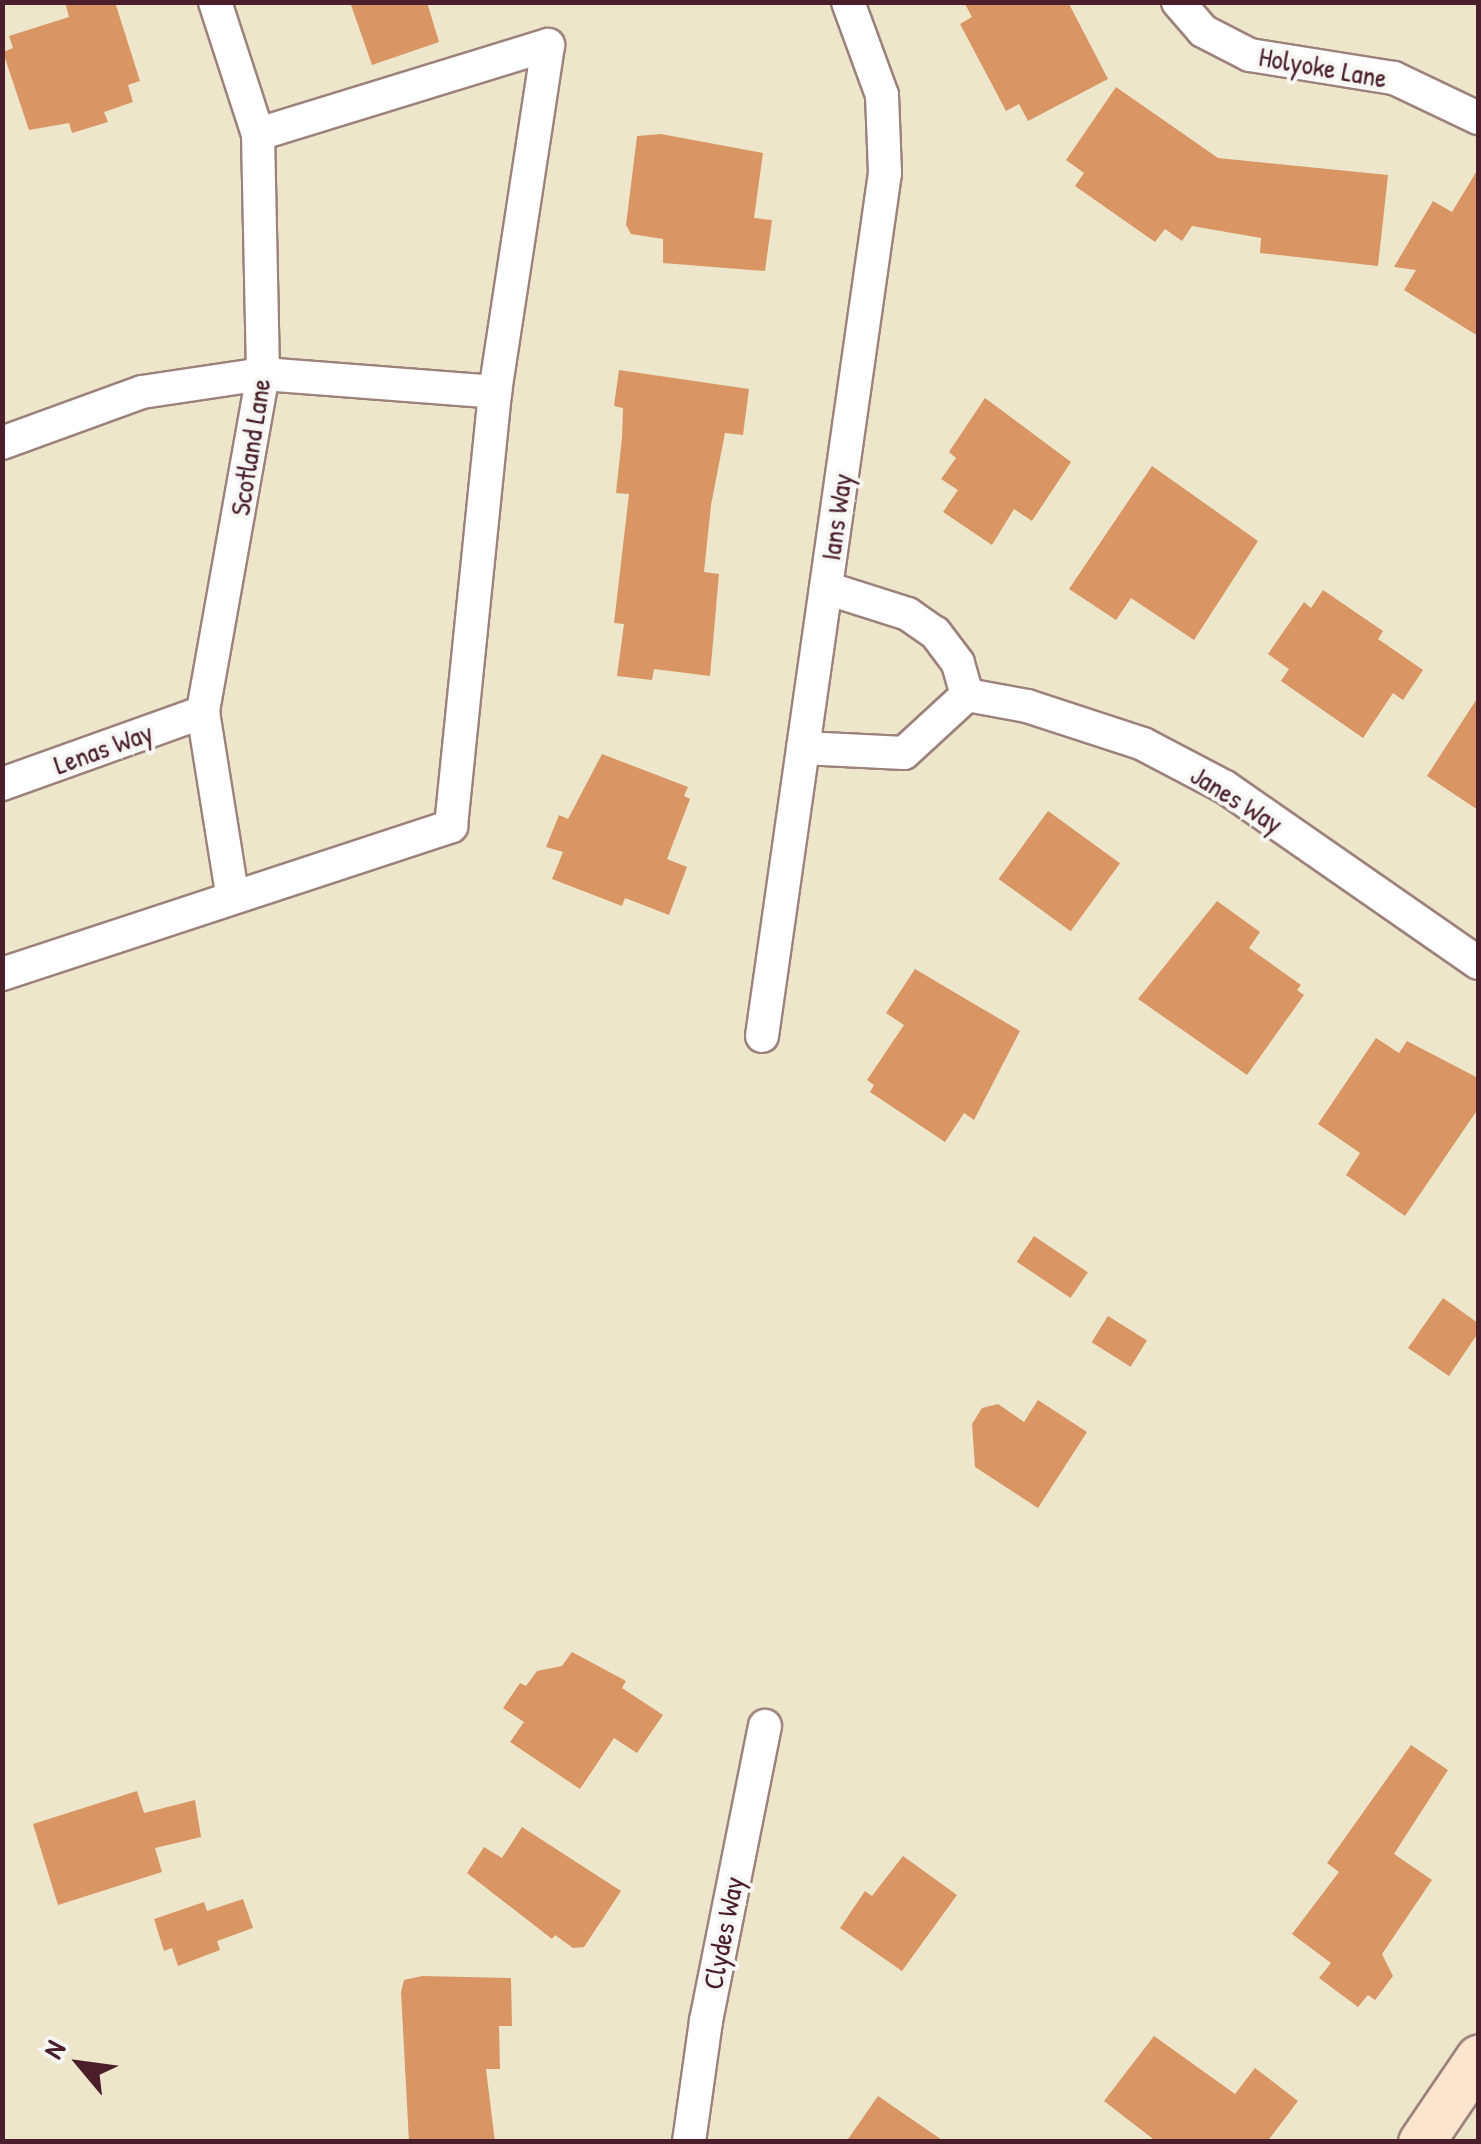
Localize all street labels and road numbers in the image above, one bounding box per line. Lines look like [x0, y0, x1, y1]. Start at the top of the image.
street label: Holyoke Lane [1256, 39, 1390, 95]
street label: Scotland Lane [223, 376, 277, 518]
street label: Ians Way [813, 471, 859, 563]
street label: Lenas Way [49, 715, 157, 781]
street label: Janes Way [1185, 758, 1289, 840]
street label: Clydes Way [696, 1874, 750, 1992]

